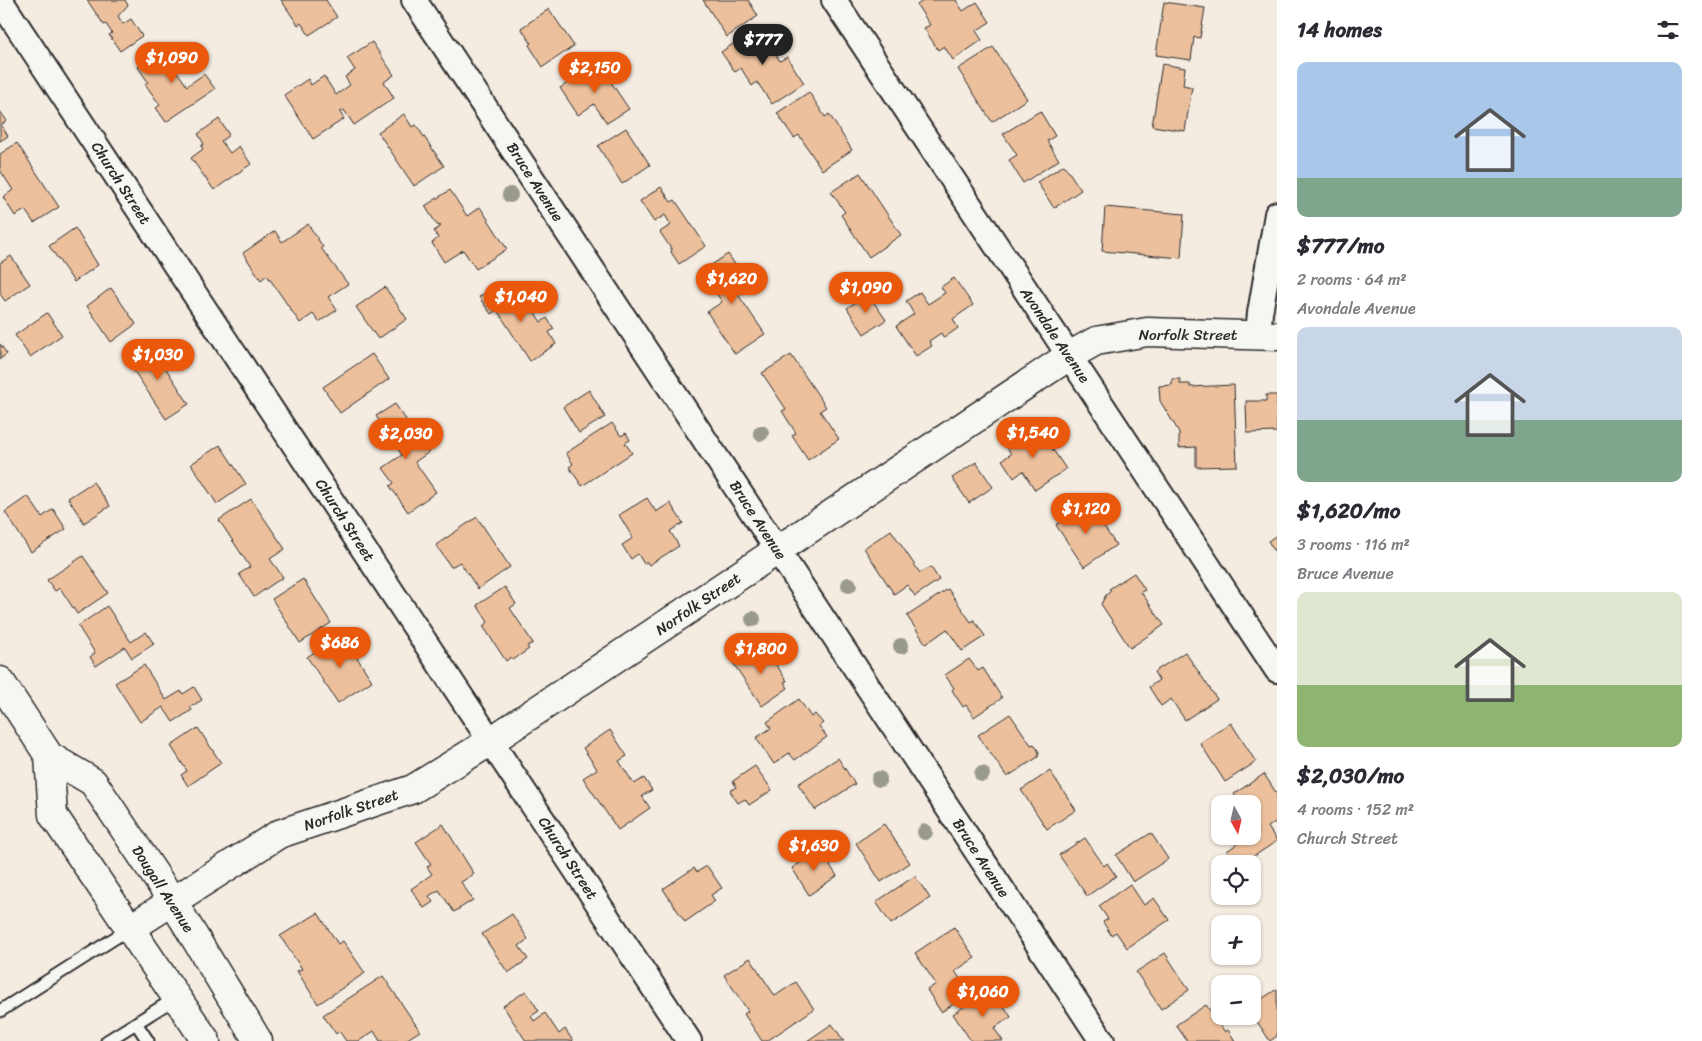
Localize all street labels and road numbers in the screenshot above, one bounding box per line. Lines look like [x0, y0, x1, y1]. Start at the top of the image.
street label: Church Street [84, 136, 158, 230]
street label: Bruce Avenue [499, 137, 571, 227]
street label: Avondale Avenue [1013, 281, 1097, 388]
street label: Norfolk Street [1139, 322, 1238, 348]
street label: Church Street [308, 473, 382, 567]
street label: Bruce Avenue [722, 475, 794, 565]
street label: Norfolk Street [650, 565, 746, 642]
street label: Norfolk Street [300, 782, 402, 838]
street label: Church Street [531, 811, 605, 905]
street label: Bruce Avenue [945, 813, 1017, 903]
street label: Dougall Avenue [125, 840, 201, 938]

